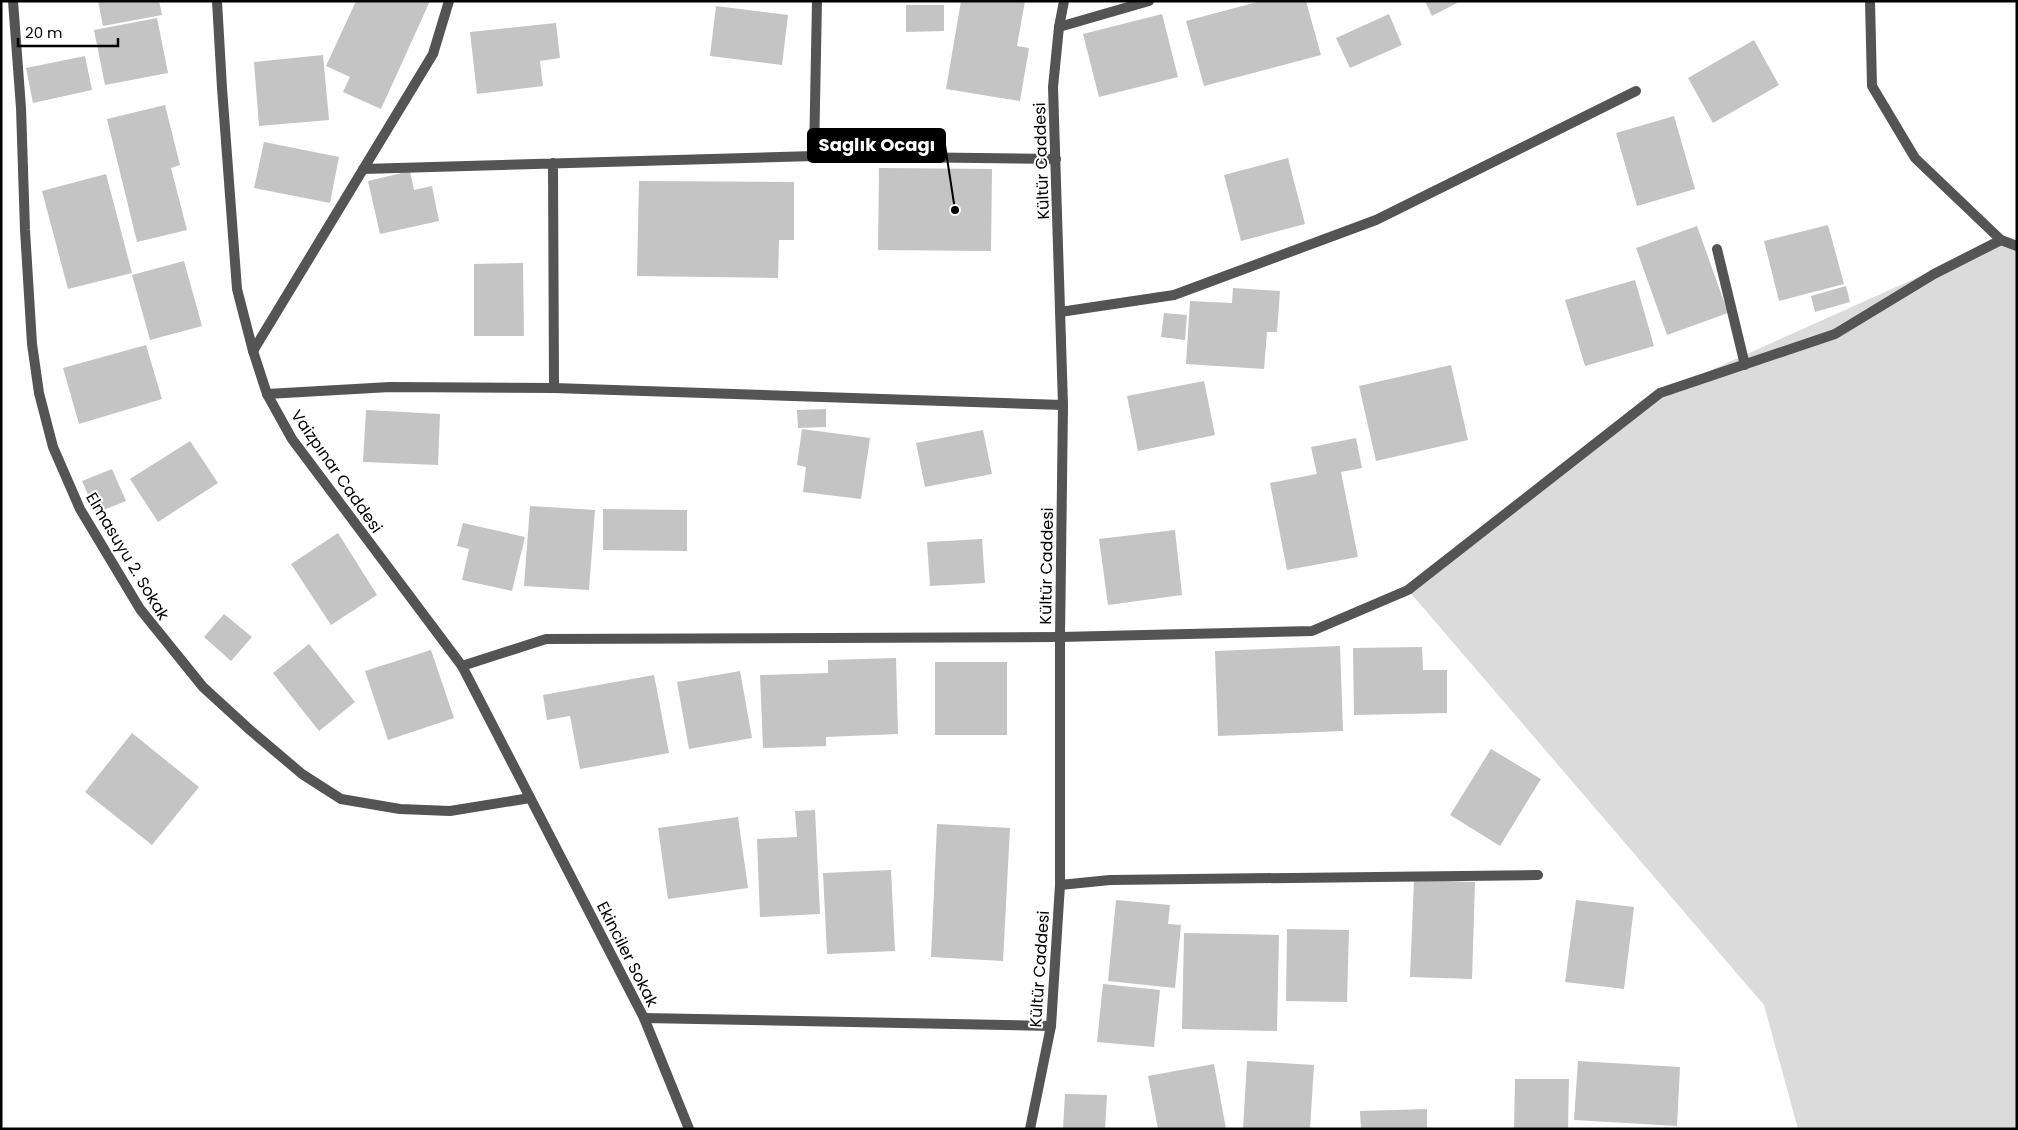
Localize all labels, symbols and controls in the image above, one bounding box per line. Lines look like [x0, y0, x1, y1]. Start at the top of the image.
scale bar [18, 15, 118, 47]
text: 20 m [25, 22, 63, 43]
street label: Kültür Caddesi [1028, 102, 1055, 220]
callout: Saglık Ocagı [808, 129, 945, 162]
text: Saglık Ocagı [819, 132, 935, 157]
street label: Vaizpınar Caddesi [285, 405, 388, 538]
street label: Elmasuyu 2. Sokak [80, 488, 175, 625]
street label: Kültür Caddesi [1034, 507, 1059, 625]
street label: Ekinciler Sokak [591, 898, 664, 1011]
street label: Kültür Caddesi [1024, 910, 1055, 1028]

